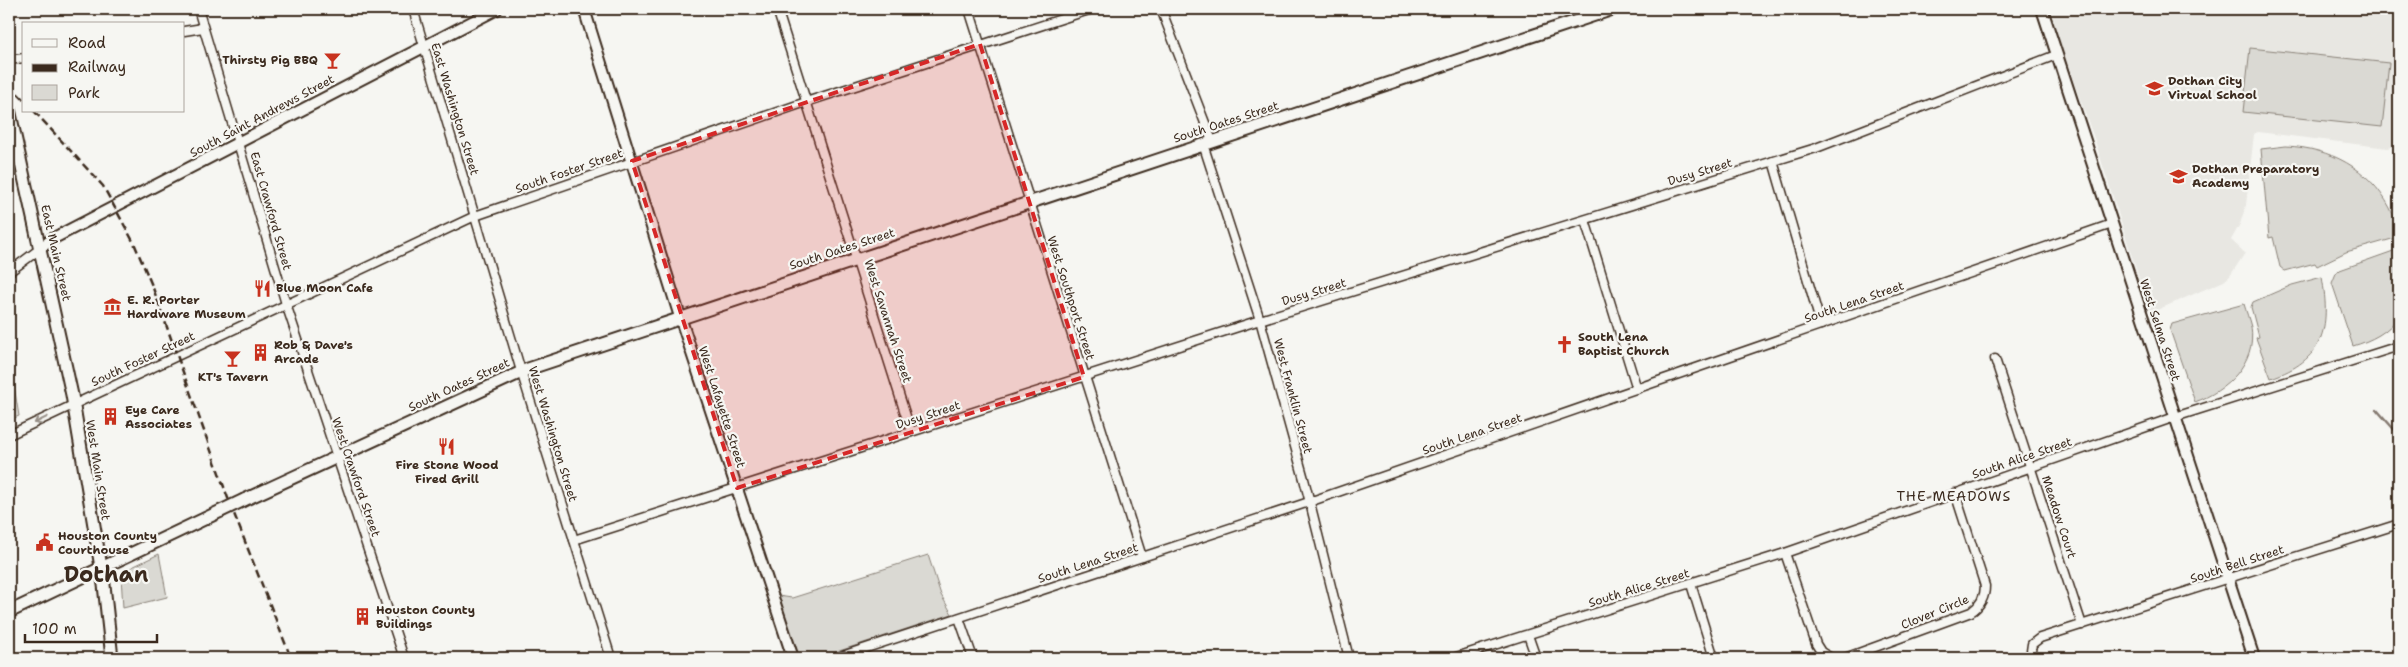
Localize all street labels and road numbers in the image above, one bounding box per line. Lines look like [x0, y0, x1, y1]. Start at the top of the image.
street label: East Washington Street [427, 41, 483, 177]
street label: South Saint Andrews Street [187, 71, 337, 161]
street label: South Oates Street [1171, 97, 1281, 147]
street label: South Foster Street [513, 145, 625, 197]
street label: East Crawford Street [246, 150, 296, 272]
street label: Dusy Street [1666, 155, 1734, 189]
street label: East Main Street [37, 203, 75, 303]
street label: South Oates Street [787, 224, 897, 274]
street label: West Southport Street [1043, 234, 1099, 362]
street label: West Savannah Street [860, 257, 916, 385]
street label: Dusy Street [1280, 275, 1348, 309]
street label: South Lena Street [1802, 277, 1906, 327]
street label: West Selma Street [2136, 277, 2184, 383]
street label: South Foster Street [88, 328, 198, 390]
street label: West Franklin Street [1270, 337, 1316, 455]
street label: West Lafayette Street [695, 344, 749, 470]
street label: South Oates Street [406, 355, 512, 415]
street label: West Washington Street [525, 364, 581, 504]
street label: Dusy Street [894, 397, 962, 433]
street label: South Lena Street [1420, 409, 1524, 459]
street label: West Crawford Street [328, 415, 384, 539]
street label: West Main Street [82, 419, 114, 521]
street label: South Alice Street [1970, 433, 2074, 483]
street label: Meadow Court [2038, 473, 2080, 561]
street label: South Lena Street [1036, 539, 1140, 587]
street label: South Bell Street [2188, 541, 2286, 587]
street label: South Alice Street [1587, 565, 1691, 611]
street label: Clover Circle [1899, 591, 1972, 633]

